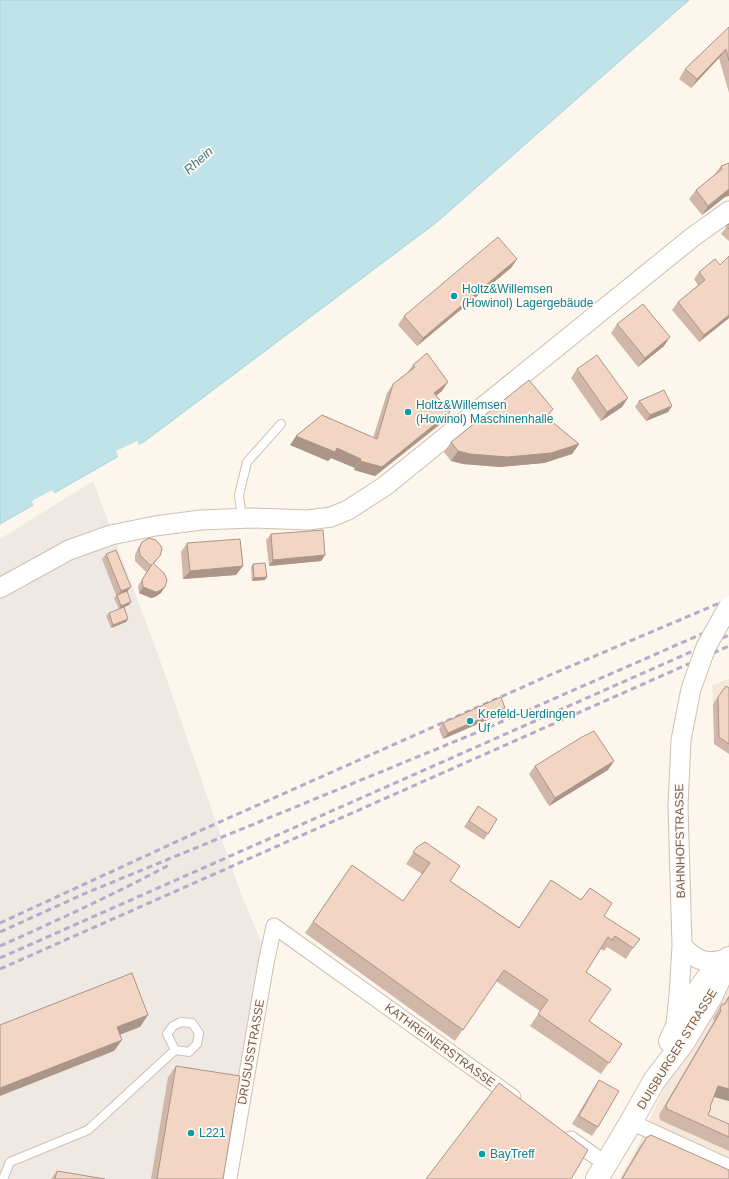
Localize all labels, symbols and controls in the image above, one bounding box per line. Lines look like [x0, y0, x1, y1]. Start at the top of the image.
water label: Rhein [181, 143, 216, 177]
place label: Holtz&Willemsen (Howinol) Lagergebäude [462, 282, 594, 310]
marker: Holtz&Willemsen (Howinol) Lagergebäude [449, 291, 459, 301]
place label: Holtz&Willemsen (Howinol) Maschinenhalle [416, 398, 554, 426]
marker: Holtz&Willemsen (Howinol) Maschinenhalle [403, 407, 413, 417]
place label: Krefeld-Uerdingen Uf [478, 707, 575, 735]
marker: Krefeld-Uerdingen Uf [465, 716, 475, 726]
street label: BAHNHOFSTRASSE [672, 784, 688, 898]
street label: DUISBURGER STRASSE [634, 986, 720, 1112]
street label: DRUSUSSTRASSE [235, 998, 267, 1106]
street label: KATHREINERSTRASSE [382, 1000, 498, 1090]
place label: L221 [199, 1126, 226, 1140]
marker: L221 [186, 1128, 196, 1138]
place label: BayTreff [490, 1147, 535, 1161]
marker: BayTreff [477, 1149, 487, 1159]

